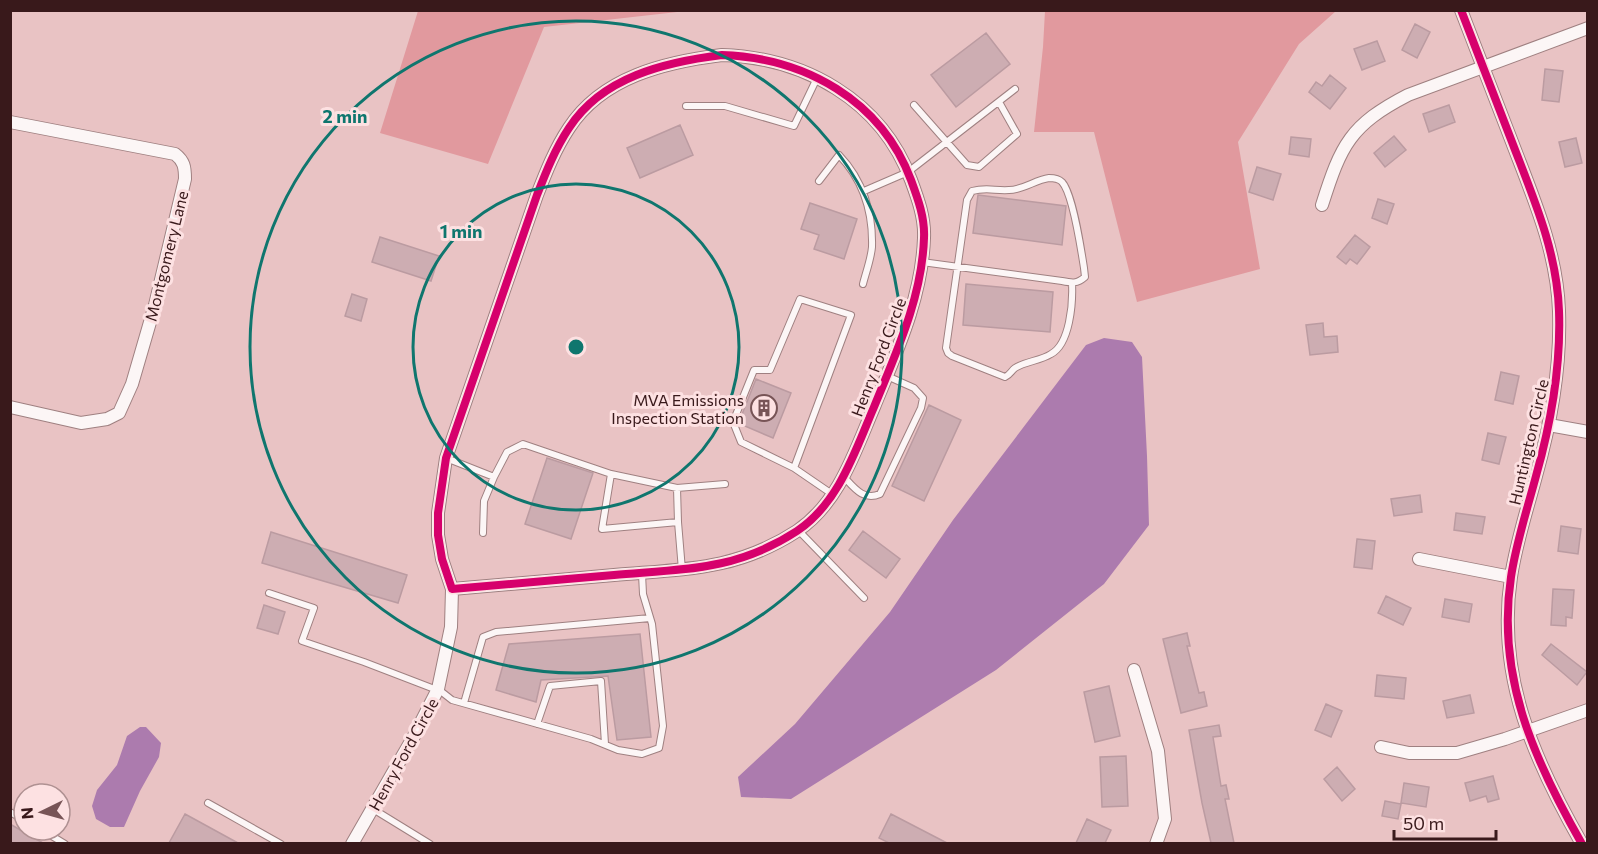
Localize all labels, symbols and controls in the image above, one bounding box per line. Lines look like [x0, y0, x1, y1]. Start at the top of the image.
text: 2 min [323, 105, 367, 127]
street label: Montgomery Lane [141, 189, 191, 323]
text: 1 min [440, 220, 482, 242]
street label: Henry Ford Circle [847, 295, 909, 419]
centre of rings [566, 337, 586, 357]
street label: Huntington Circle [1504, 377, 1552, 507]
place label: MVA Emissions Inspection Station [611, 390, 744, 427]
building icon: MVA Emissions Inspection Station [749, 393, 779, 423]
street label: Henry Ford Circle [364, 694, 442, 814]
north arrow [12, 782, 72, 842]
scale bar [1394, 803, 1496, 841]
text: N [17, 807, 37, 820]
text: 50 m [1403, 812, 1444, 834]

